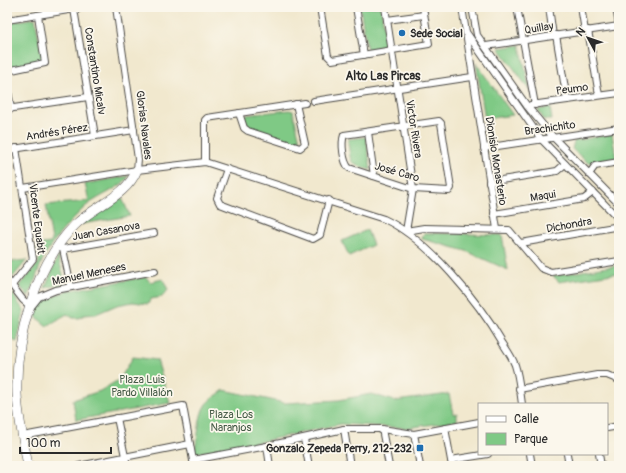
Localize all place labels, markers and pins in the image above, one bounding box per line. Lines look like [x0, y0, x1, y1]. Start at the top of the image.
place label: Sede Social [410, 27, 463, 40]
marker: Sede Social [397, 28, 407, 38]
place label: Gonzalo Zepeda Perry, 212-232 [266, 442, 412, 455]
marker: Gonzalo Zepeda Perry, 212-232 [415, 443, 425, 453]

